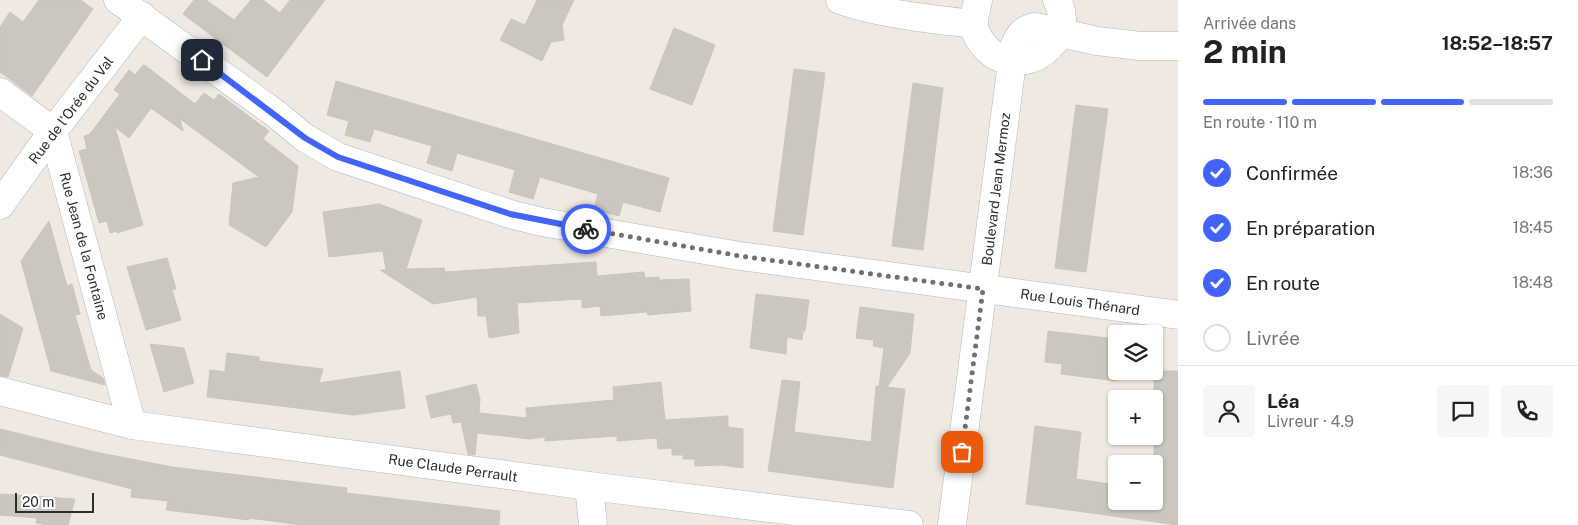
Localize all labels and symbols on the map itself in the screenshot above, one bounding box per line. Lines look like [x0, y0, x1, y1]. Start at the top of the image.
pin [181, 39, 223, 81]
street label: Rue de l'Orée du Val [25, 53, 117, 167]
street label: Boulevard Jean Mermoz [979, 111, 1013, 266]
street label: Rue Jean de la Fontaine [57, 170, 111, 322]
courier [561, 204, 611, 254]
street label: Rue Louis Thénard [1019, 286, 1141, 318]
pin [941, 431, 983, 473]
street label: Rue Claude Perrault [387, 451, 519, 485]
scale bar [15, 490, 94, 513]

